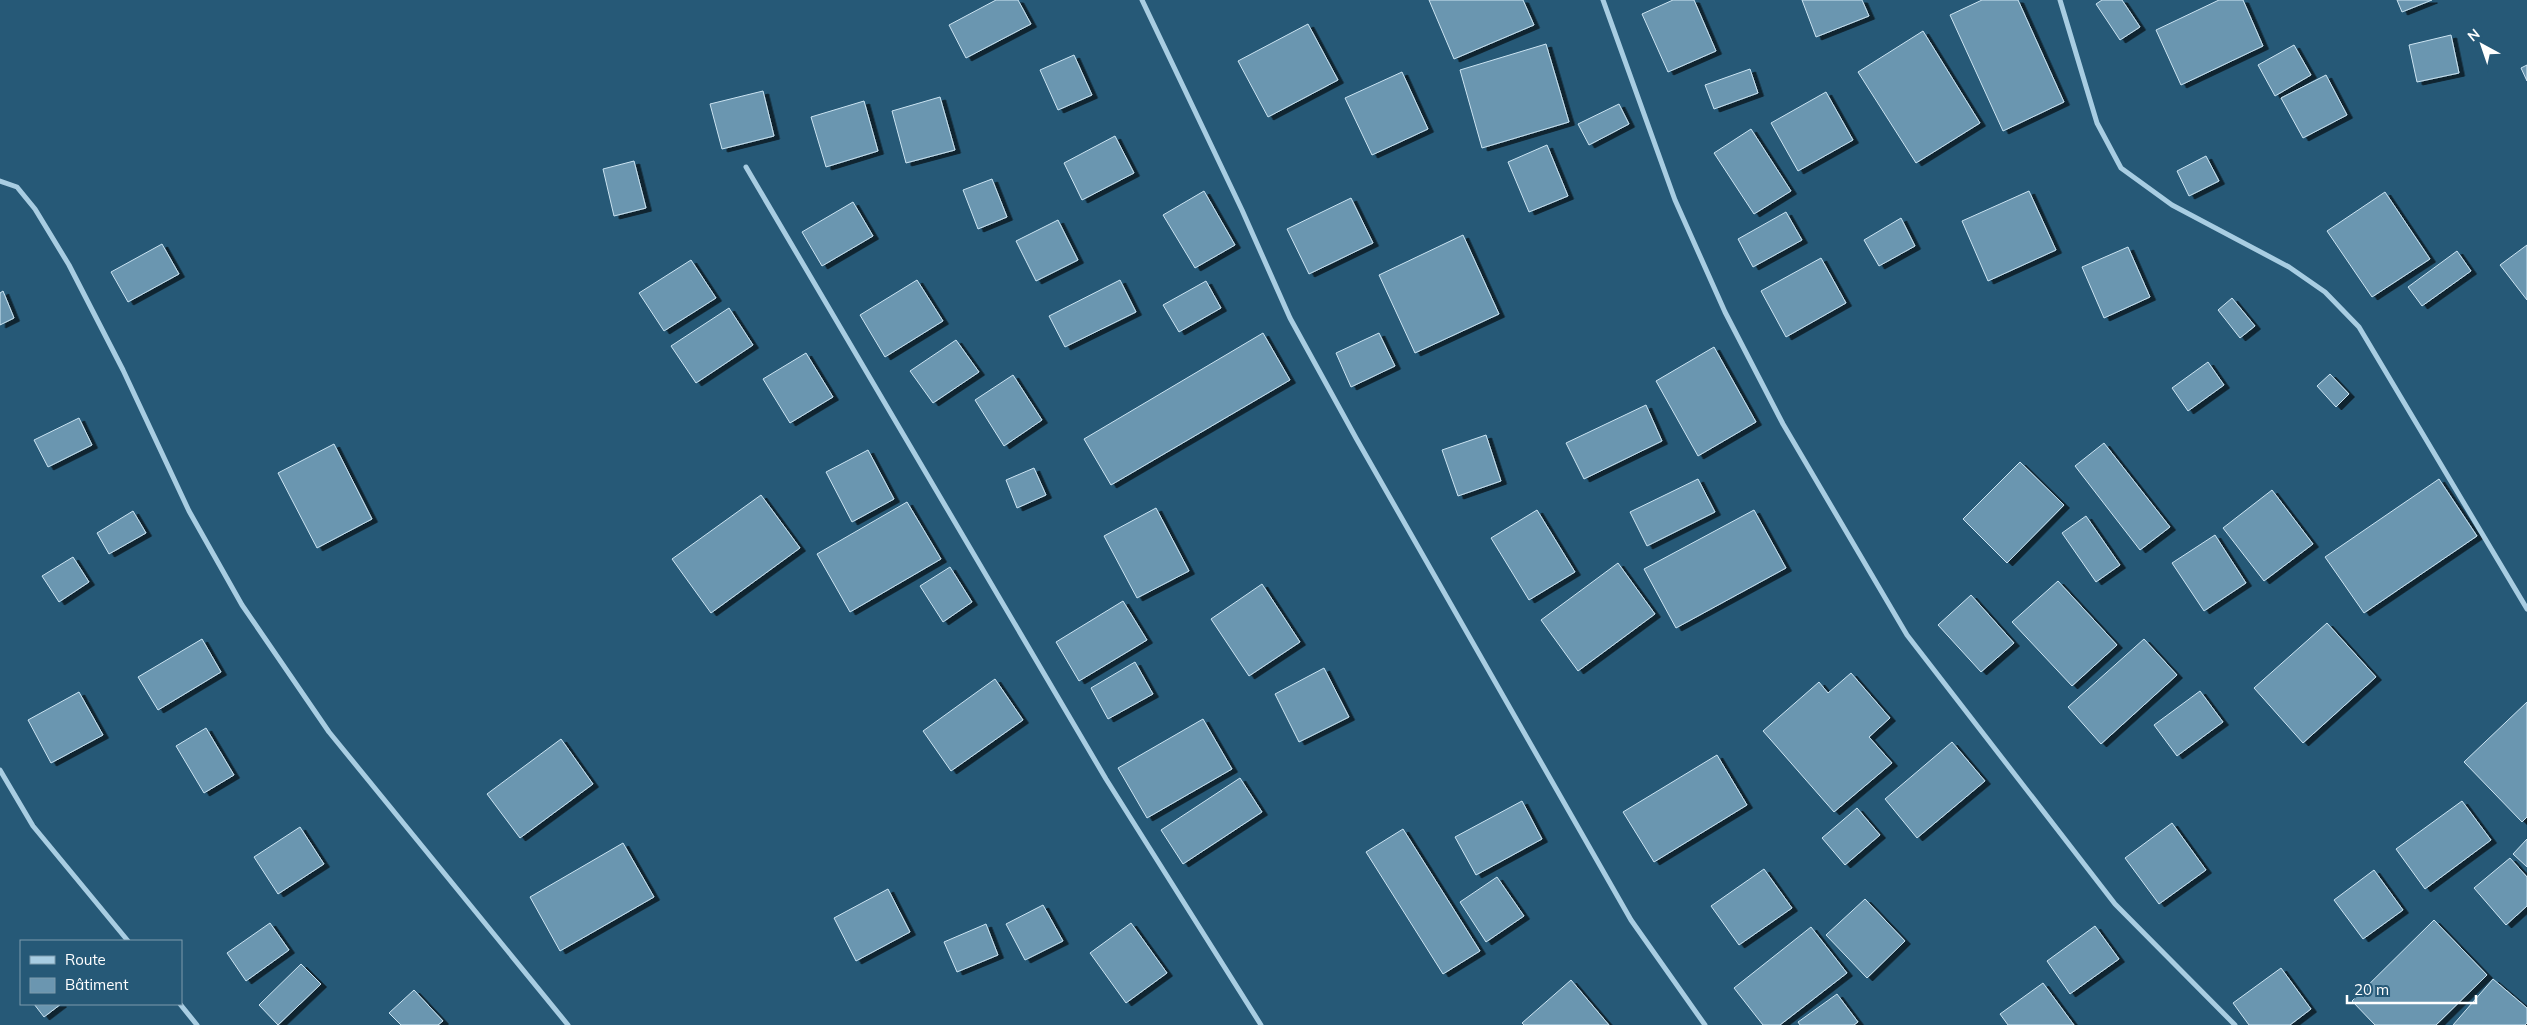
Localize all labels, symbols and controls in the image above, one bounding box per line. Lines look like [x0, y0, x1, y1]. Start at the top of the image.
north arrow [2457, 20, 2507, 70]
text: N [2464, 25, 2483, 45]
legend [20, 940, 182, 1005]
text: Route [65, 950, 106, 969]
scale bar [2347, 972, 2476, 1004]
text: Bâtiment [65, 975, 128, 994]
text: 20 m [2354, 980, 2389, 999]

